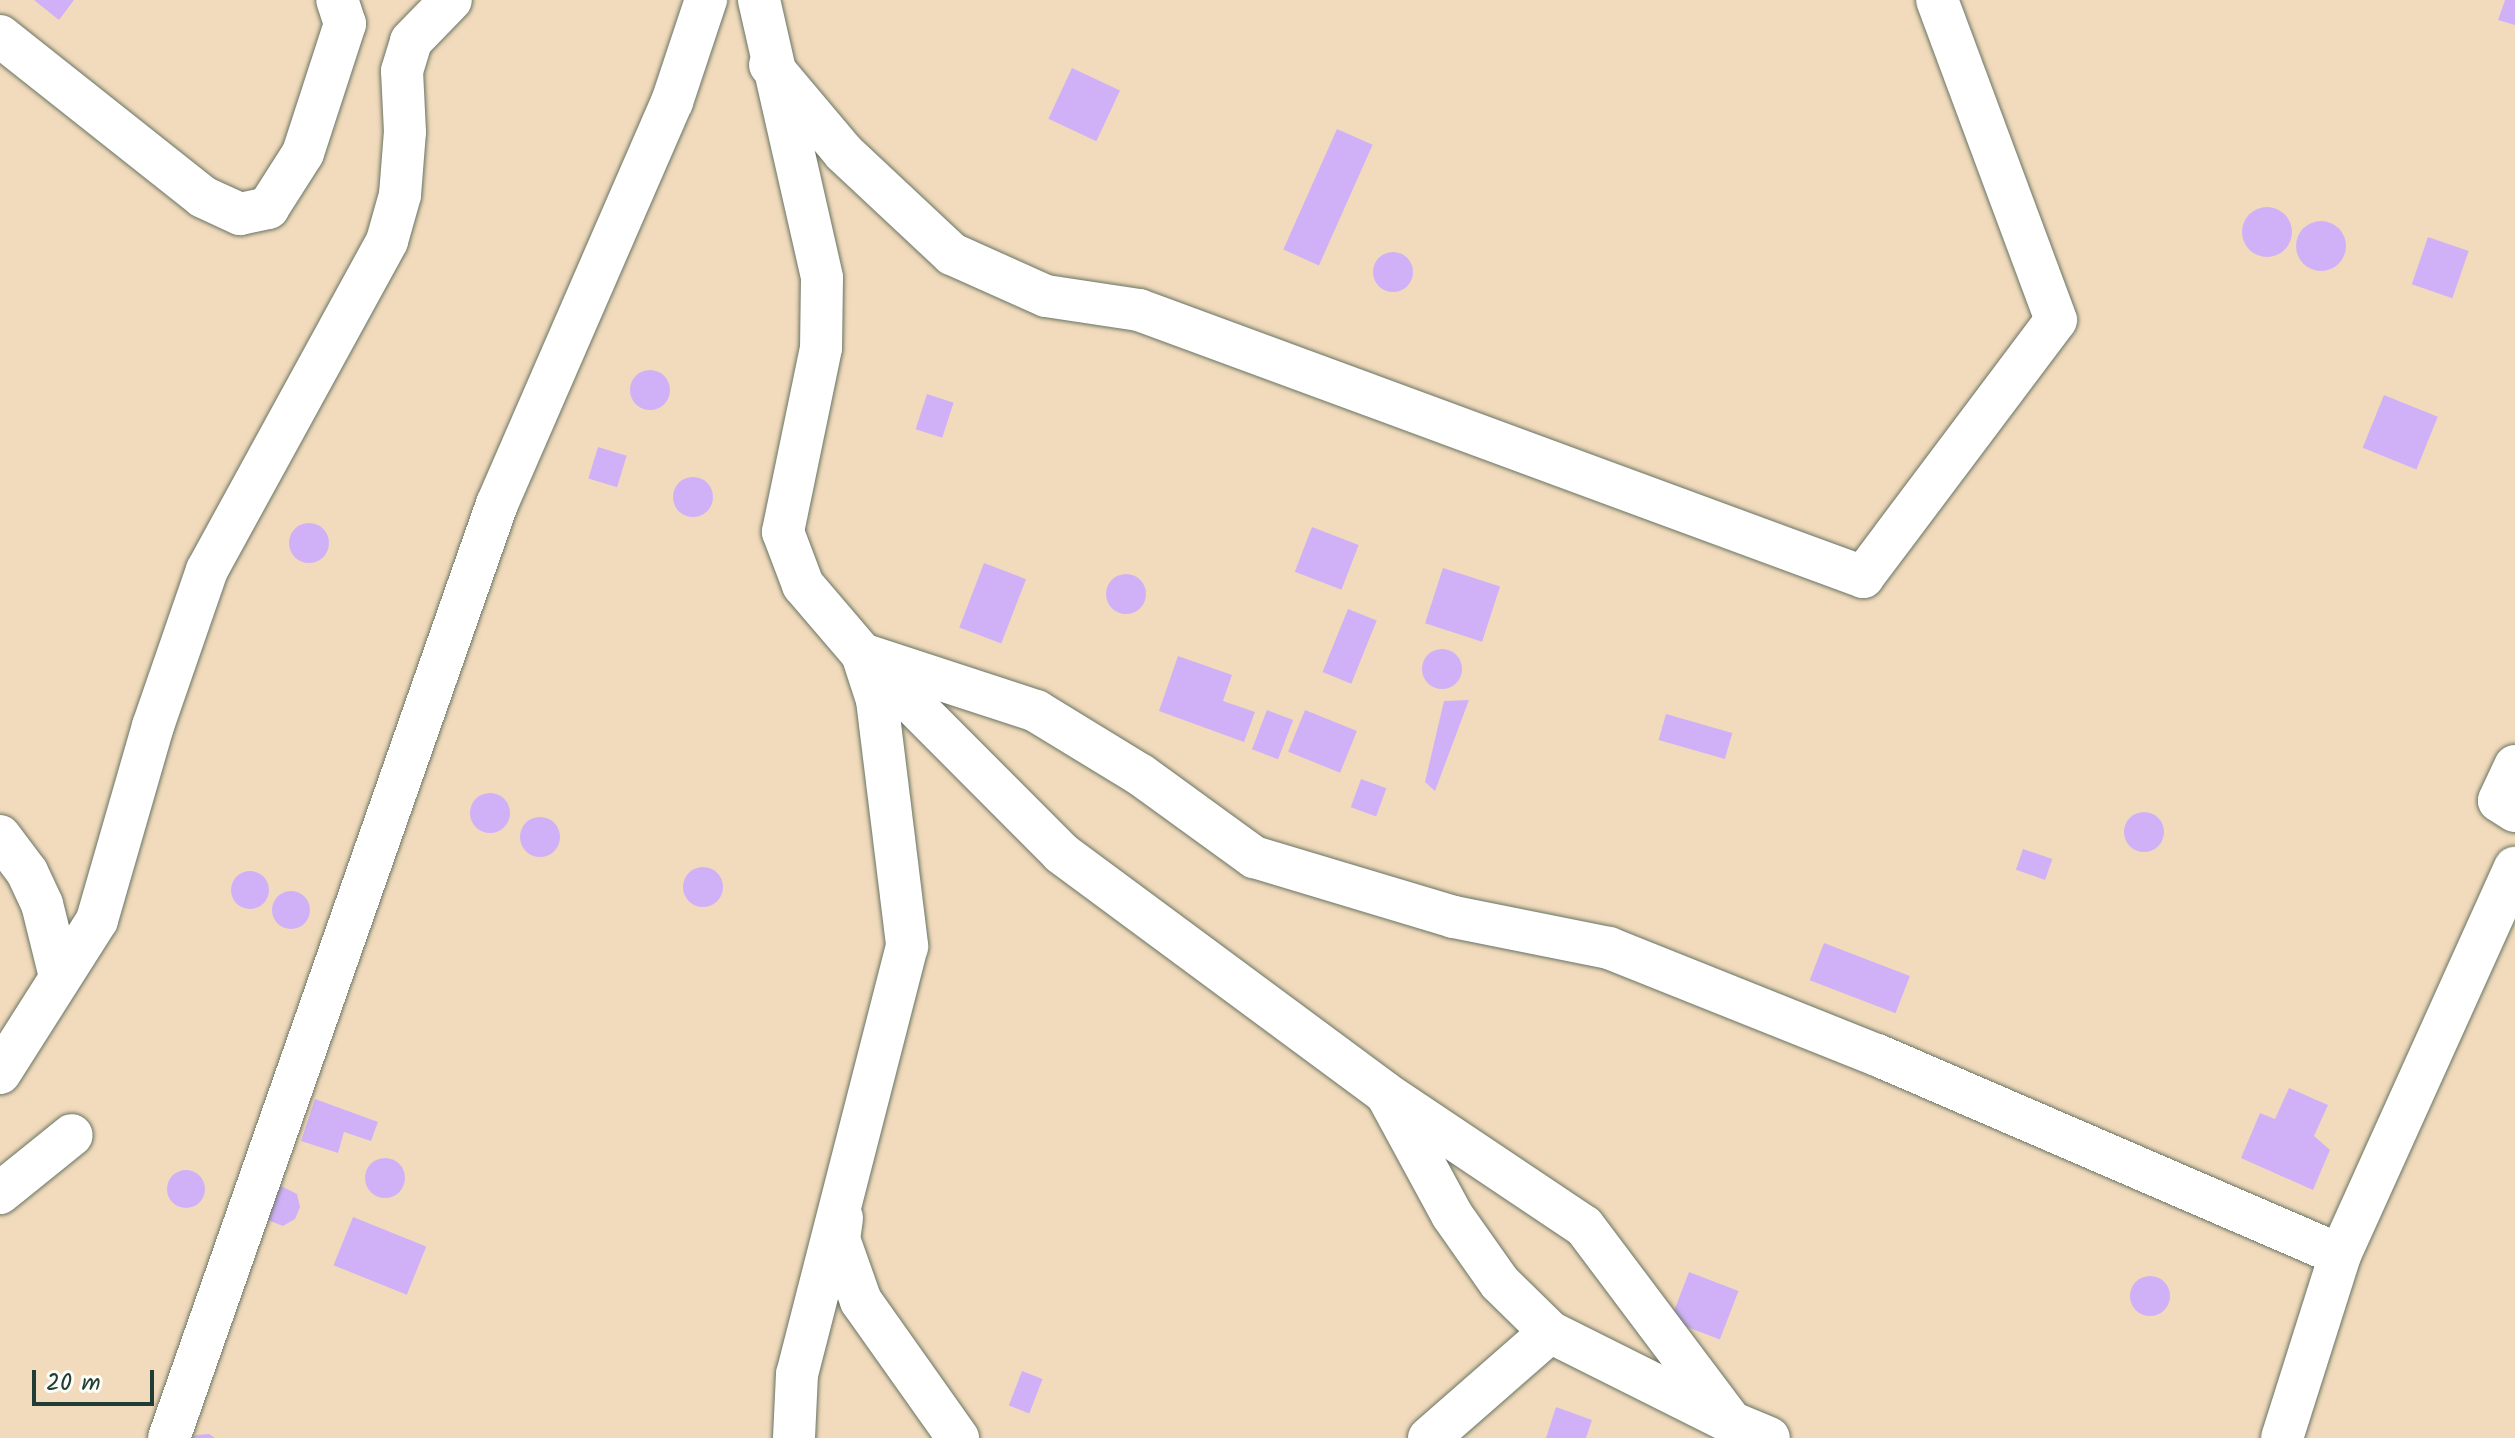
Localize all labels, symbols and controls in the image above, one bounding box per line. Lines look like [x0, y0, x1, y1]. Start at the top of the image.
scale bar [36, 1354, 158, 1404]
text: 20 m [46, 1364, 101, 1403]

